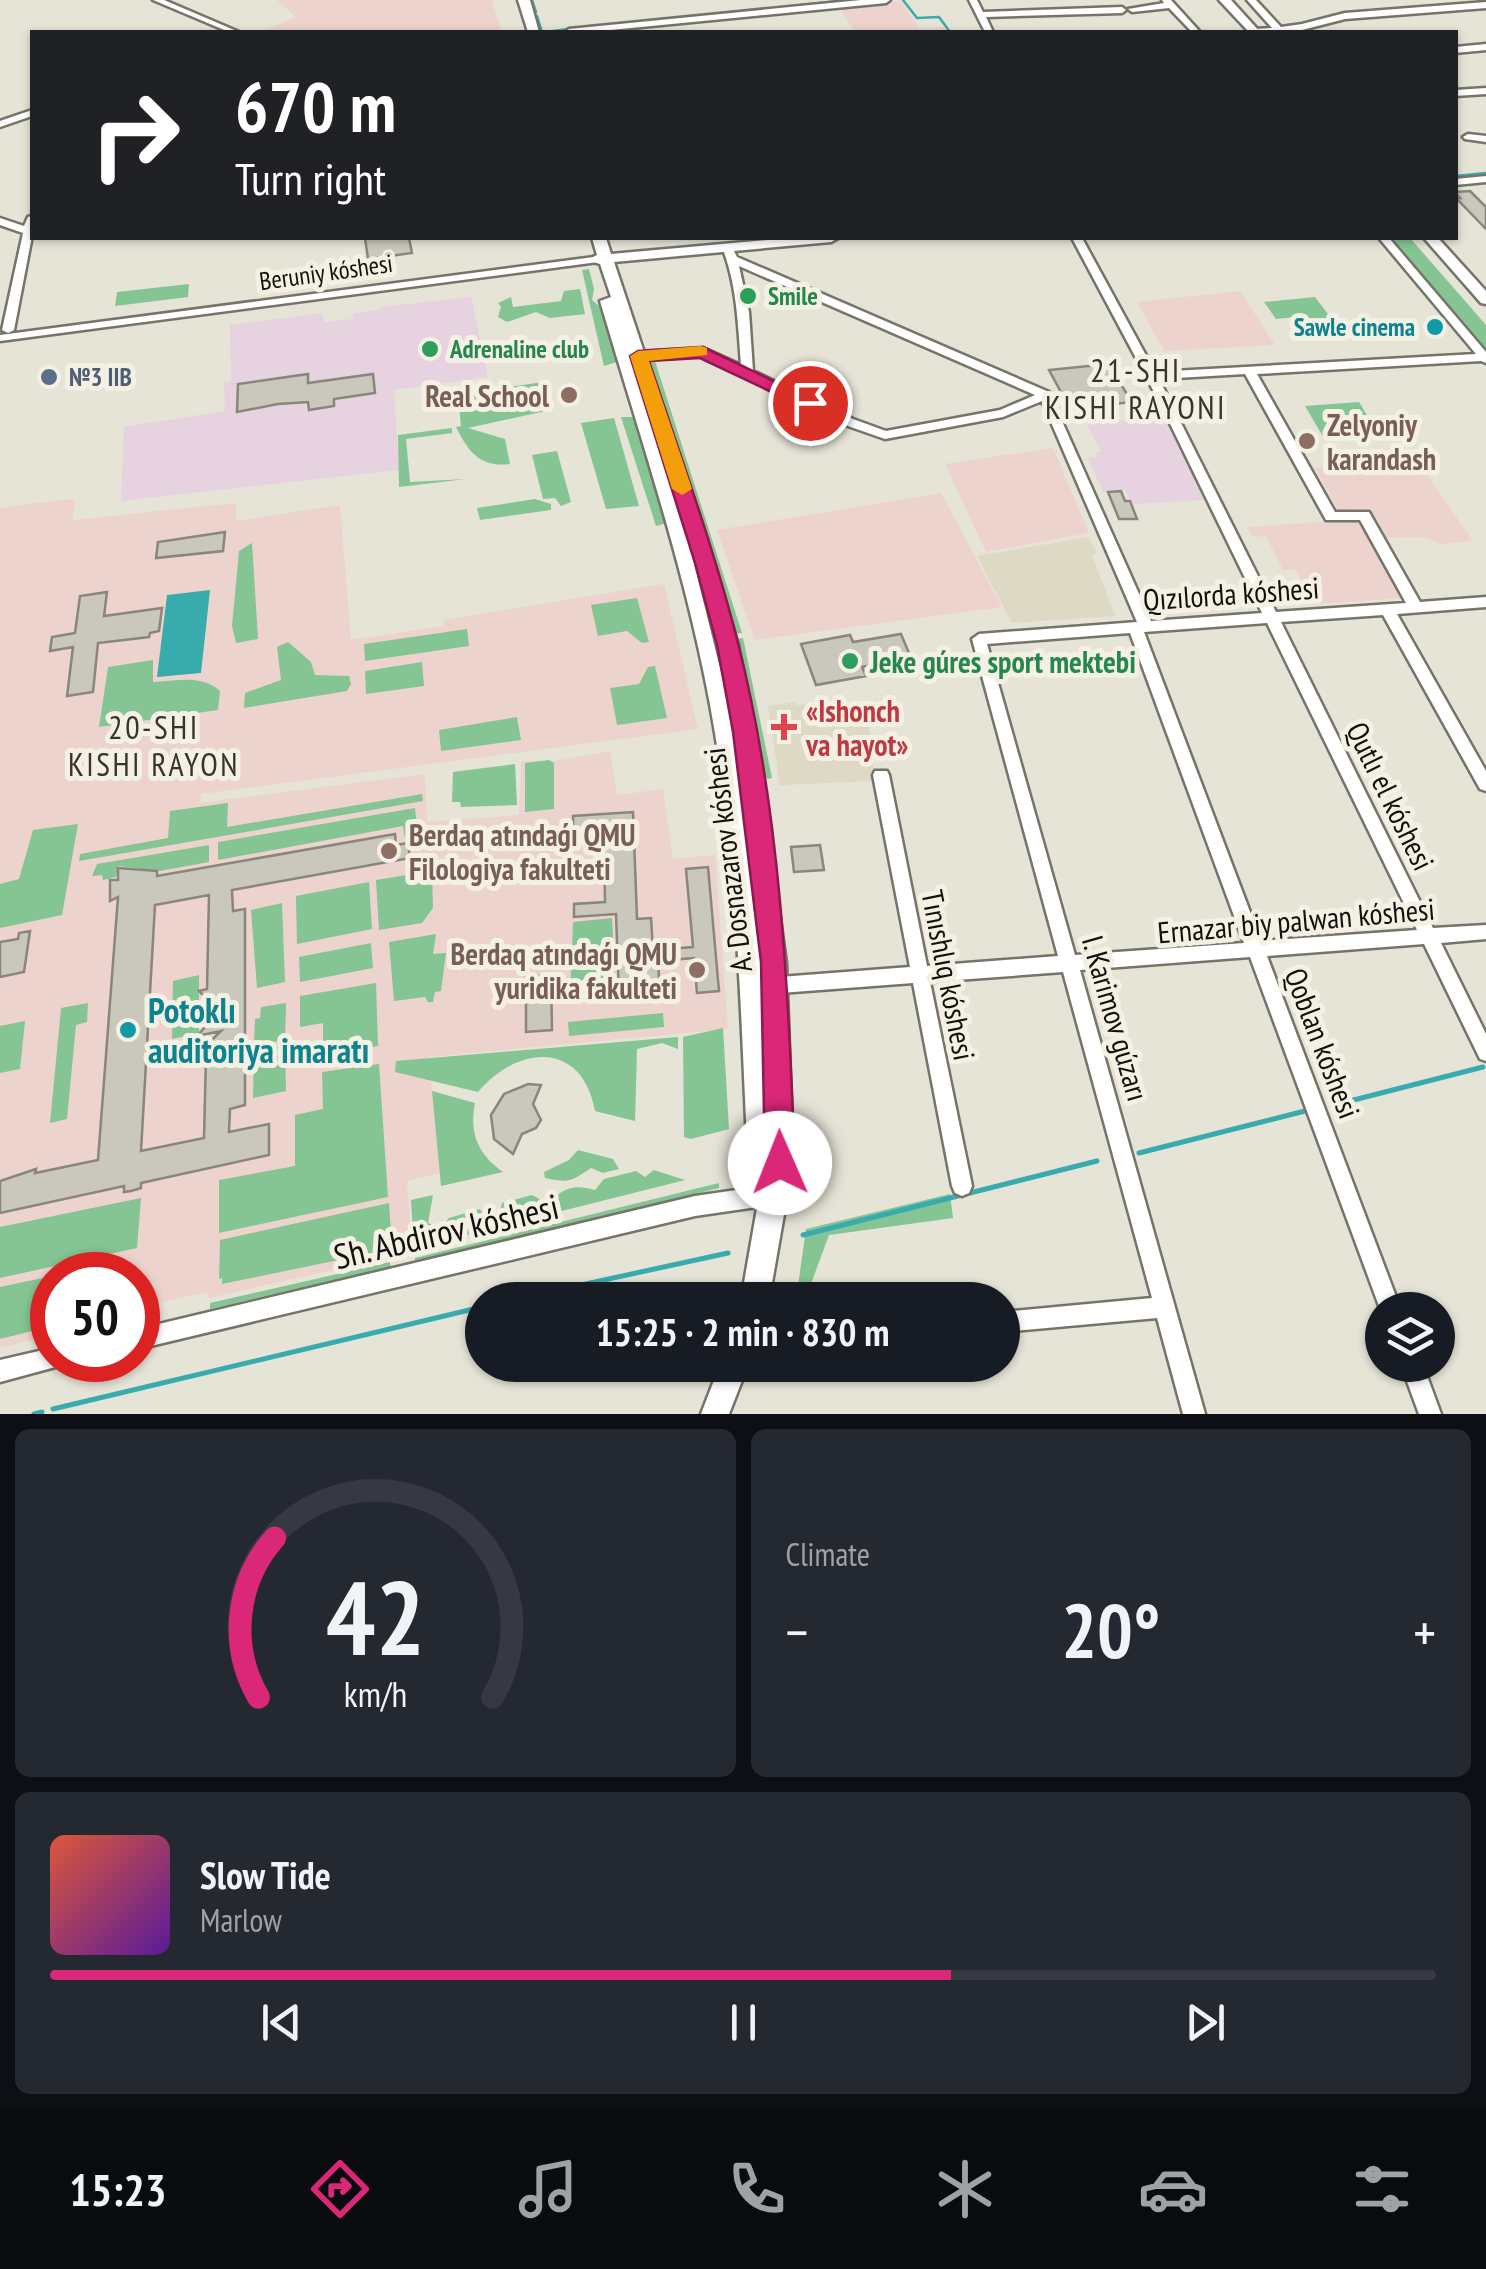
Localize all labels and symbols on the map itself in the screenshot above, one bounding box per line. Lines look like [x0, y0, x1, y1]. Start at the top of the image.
street label: Beruniy kóshesi [257, 247, 395, 297]
place label: Smile [768, 280, 818, 312]
marker: Smile [737, 285, 759, 307]
place label: Sawle cinema [1294, 311, 1415, 343]
marker: Sawle cinema [1424, 316, 1446, 338]
place label: Adrenaline club [449, 333, 589, 365]
marker: Adrenaline club [419, 338, 441, 360]
district label: 21-SHI KISHI RAYONI [1045, 349, 1227, 428]
place label: №3 IIB [69, 361, 132, 393]
pin [768, 361, 853, 446]
marker: №3 IIB [38, 366, 60, 388]
place label: Real School [425, 376, 550, 415]
marker: Real School [558, 384, 580, 406]
place label: Zelyoniy karandash [1327, 405, 1436, 478]
marker: Zelyoniy karandash [1296, 430, 1318, 452]
street label: Qızılorda kóshesi [1142, 567, 1320, 619]
place label: Jeke gúres sport mektebi [869, 642, 1136, 681]
marker: Jeke gúres sport mektebi [839, 650, 861, 672]
place label: «Ishonch va hayot» [805, 691, 908, 764]
district label: 20-SHI KISHI RAYON [68, 706, 240, 785]
marker: «Ishonch va hayot» [771, 714, 797, 740]
street label: Qutlı el kóshesi [1338, 716, 1444, 876]
street label: A. Dosnazarov kóshesi [694, 745, 760, 975]
place label: Berdaq atındaǵı QMU Filologiya fakulteti [409, 815, 635, 888]
marker: Berdaq atındaǵı QMU Filologiya fakulteti [378, 840, 400, 862]
street label: Tınıshlıq kóshesi [913, 887, 985, 1063]
street label: Ernazar biy palwan kóshesi [1156, 888, 1436, 952]
street label: I. Karimov gúzarı [1074, 931, 1158, 1105]
place label: Berdaq atındaǵı QMU yuridika fakulteti [451, 934, 677, 1007]
marker: Berdaq atındaǵı QMU yuridika fakulteti [686, 959, 708, 981]
street label: Qoblan kóshesi [1277, 962, 1369, 1124]
place label: Potoklı auditoriya imaratı [148, 987, 369, 1073]
marker: Potoklı auditoriya imaratı [117, 1019, 139, 1041]
position arrow [728, 1111, 832, 1215]
street label: Sh. Abdirov kóshesi [329, 1183, 563, 1279]
speed limit sign: 50 [30, 1252, 160, 1382]

